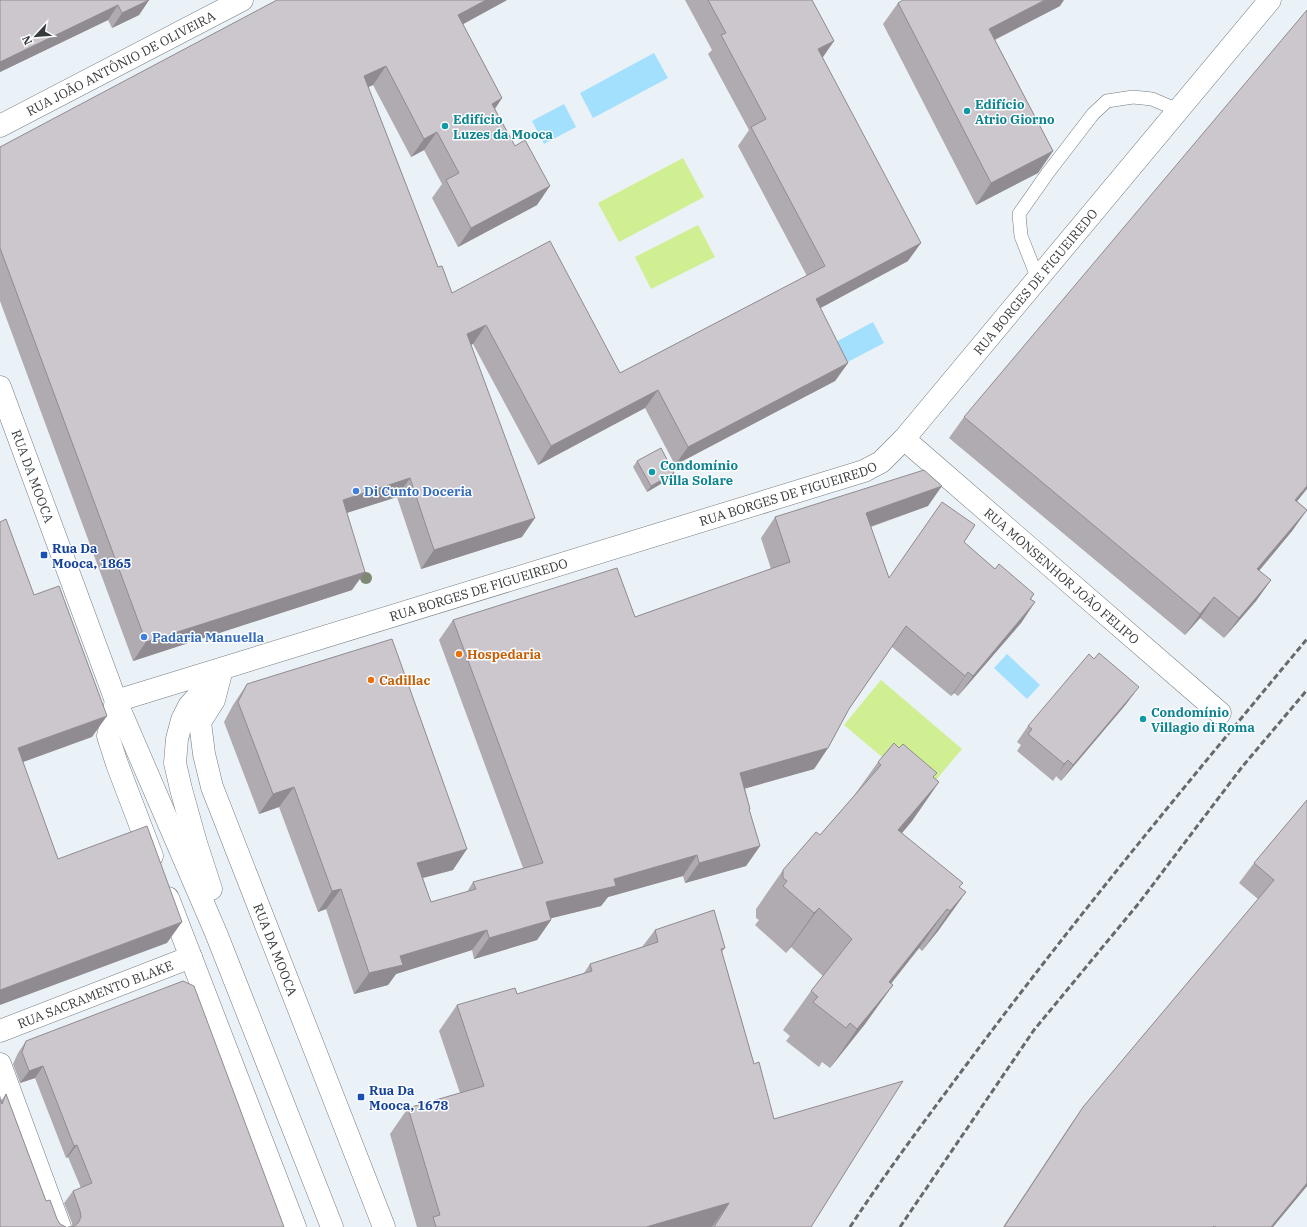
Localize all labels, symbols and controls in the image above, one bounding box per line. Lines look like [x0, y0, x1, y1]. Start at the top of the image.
street label: RUA JOÃO ANTÔNIO DE OLIVEIRA [24, 8, 218, 118]
north arrow [16, 16, 56, 56]
place label: Edifício Atrio Giorno [975, 96, 1055, 128]
marker: Edifício Atrio Giorno [962, 106, 972, 116]
place label: Edifício Luzes da Mooca [453, 111, 554, 143]
marker: Edifício Luzes da Mooca [440, 121, 450, 131]
street label: RUA BORGES DE FIGUEIREDO [969, 205, 1101, 358]
street label: RUA DA MOOCA [8, 427, 58, 525]
place label: Condomínio Villa Solare [660, 457, 738, 489]
street label: RUA BORGES DE FIGUEIREDO [697, 457, 880, 530]
marker: Condomínio Villa Solare [647, 467, 657, 477]
place label: Di Cunto Doceria [364, 483, 473, 500]
marker: Di Cunto Doceria [351, 486, 361, 496]
street label: RUA MONSENHOR JOÃO FELIPO [981, 504, 1143, 648]
place label: Rua Da Mooca, 1865 [52, 540, 132, 572]
marker: Rua Da Mooca, 1865 [39, 550, 49, 560]
street label: RUA BORGES DE FIGUEIREDO [387, 554, 570, 625]
place label: Padaria Manuella [152, 629, 265, 646]
marker: Padaria Manuella [139, 632, 149, 642]
place label: Hospedaria [467, 646, 542, 663]
marker: Hospedaria [454, 649, 464, 659]
place label: Cadillac [379, 672, 430, 689]
marker: Cadillac [366, 675, 376, 685]
place label: Condomínio Villagio di Roma [1151, 704, 1255, 736]
marker: Condomínio Villagio di Roma [1138, 714, 1148, 724]
street label: RUA DA MOOCA [250, 901, 301, 999]
street label: RUA SACRAMENTO BLAKE [15, 956, 175, 1032]
place label: Rua Da Mooca, 1678 [369, 1082, 449, 1114]
marker: Rua Da Mooca, 1678 [356, 1092, 366, 1102]

